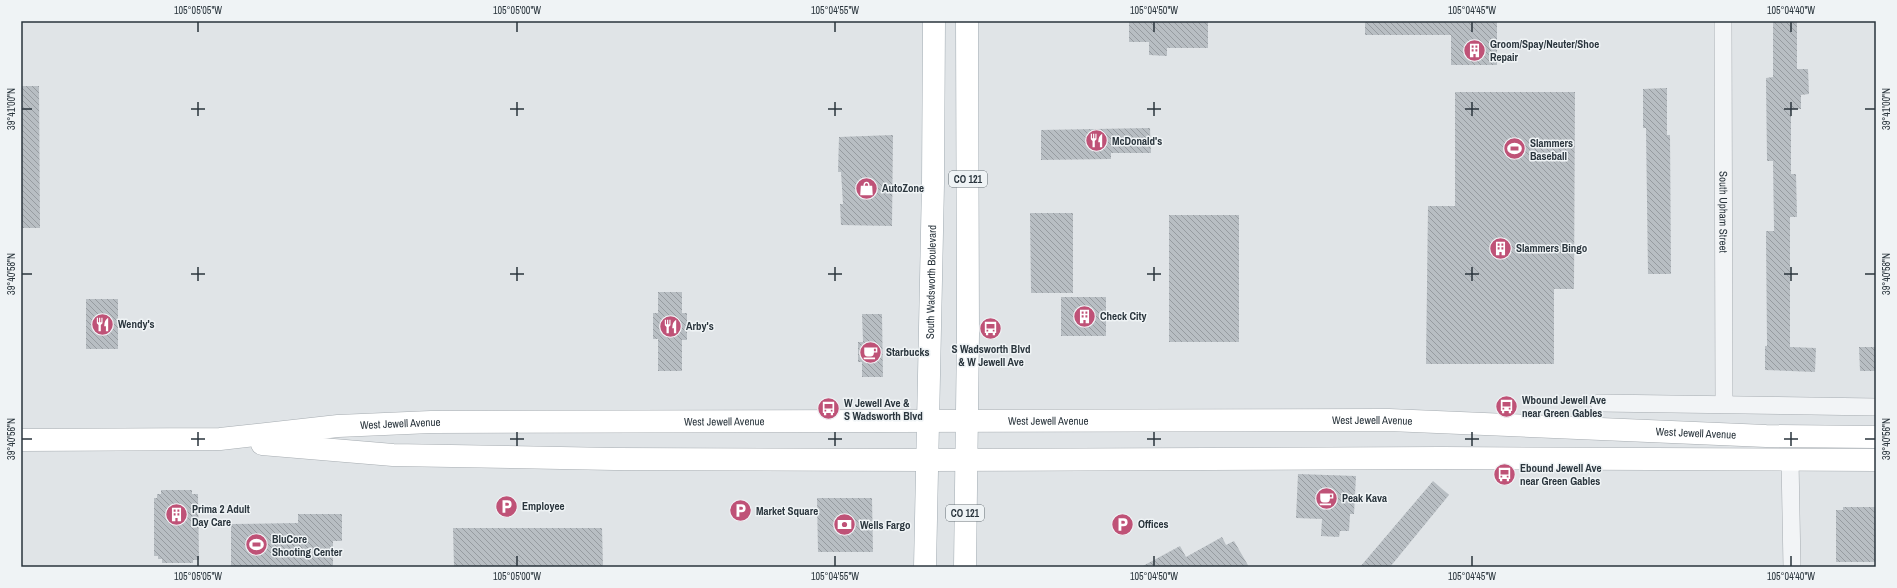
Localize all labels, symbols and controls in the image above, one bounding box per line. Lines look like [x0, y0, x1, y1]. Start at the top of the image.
text: 105°05'05"W [174, 4, 222, 17]
text: 105°05'00"W [493, 4, 541, 17]
text: 105°04'55"W [811, 4, 859, 17]
text: 105°04'50"W [1130, 4, 1178, 17]
text: 105°04'45"W [1448, 4, 1496, 17]
text: 105°04'40"W [1767, 4, 1815, 17]
building icon: Groom/Spay/Neuter/Shoe Repair [1461, 37, 1487, 63]
place label: Groom/Spay/Neuter/Shoe Repair [1490, 37, 1599, 64]
text: 39°41'00"N [5, 88, 18, 130]
text: 39°41'00"N [1880, 88, 1893, 130]
restaurant icon: McDonald's [1083, 128, 1109, 154]
place label: McDonald's [1112, 134, 1162, 148]
sports icon: Slammers Baseball [1502, 136, 1528, 162]
place label: Slammers Baseball [1530, 136, 1573, 163]
road number: CO 121 [949, 171, 987, 187]
street label: South Upham Street [1716, 171, 1731, 253]
shop icon: AutoZone [854, 175, 880, 201]
place label: AutoZone [882, 181, 924, 195]
street label: South Wadsworth Boulevard [923, 225, 939, 339]
building icon: Slammers Bingo [1488, 235, 1514, 261]
place label: Slammers Bingo [1516, 241, 1588, 255]
text: 39°40'58"N [5, 253, 18, 295]
text: 39°40'58"N [1880, 253, 1893, 295]
building icon: Check City [1071, 303, 1097, 329]
place label: Check City [1100, 309, 1147, 323]
restaurant icon: Wendy's [89, 311, 115, 337]
restaurant icon: Arby's [657, 313, 683, 339]
bus stop icon: S Wadsworth Blvd & W Jewell Ave [978, 316, 1004, 342]
place label: Wendy's [118, 317, 155, 331]
place label: Arby's [686, 319, 714, 333]
cafe icon: Starbucks [858, 339, 884, 365]
place label: S Wadsworth Blvd & W Jewell Ave [952, 342, 1030, 369]
place label: Starbucks [886, 345, 930, 359]
bus stop icon: Wbound Jewell Ave near Green Gables [1494, 393, 1520, 419]
place label: Wbound Jewell Ave near Green Gables [1522, 393, 1606, 420]
bus stop icon: W Jewell Ave & S Wadsworth Blvd [815, 396, 841, 422]
place label: W Jewell Ave & S Wadsworth Blvd [844, 396, 923, 423]
street label: West Jewell Avenue [1332, 413, 1413, 428]
street label: West Jewell Avenue [684, 414, 765, 428]
street label: West Jewell Avenue [1008, 414, 1089, 428]
street label: West Jewell Avenue [360, 415, 441, 432]
text: 39°40'56"N [5, 418, 18, 460]
text: 39°40'56"N [1880, 418, 1893, 460]
street label: West Jewell Avenue [1655, 424, 1736, 442]
bus stop icon: Ebound Jewell Ave near Green Gables [1491, 461, 1517, 487]
place label: Ebound Jewell Ave near Green Gables [1520, 461, 1602, 488]
cafe icon: Peak Kava [1313, 485, 1339, 511]
place label: Peak Kava [1342, 491, 1387, 505]
parking icon: Employee [493, 493, 519, 519]
parking icon: Market Square [728, 498, 754, 524]
place label: Employee [522, 499, 565, 513]
building icon: Prima 2 Adult Day Care [163, 502, 189, 528]
place label: Prima 2 Adult Day Care [192, 502, 250, 529]
place label: Market Square [756, 504, 818, 518]
road number: CO 121 [946, 505, 984, 521]
parking icon: Offices [1109, 511, 1135, 537]
bank icon: Wells Fargo [832, 512, 858, 538]
place label: Offices [1138, 517, 1169, 531]
place label: Wells Fargo [860, 518, 911, 532]
sports icon: BluCore Shooting Center [244, 532, 270, 558]
place label: BluCore Shooting Center [272, 532, 343, 559]
text: 105°05'05"W [174, 570, 222, 583]
text: 105°05'00"W [493, 570, 541, 583]
text: 105°04'55"W [811, 570, 859, 583]
text: 105°04'50"W [1130, 570, 1178, 583]
text: 105°04'45"W [1448, 570, 1496, 583]
text: 105°04'40"W [1767, 570, 1815, 583]

